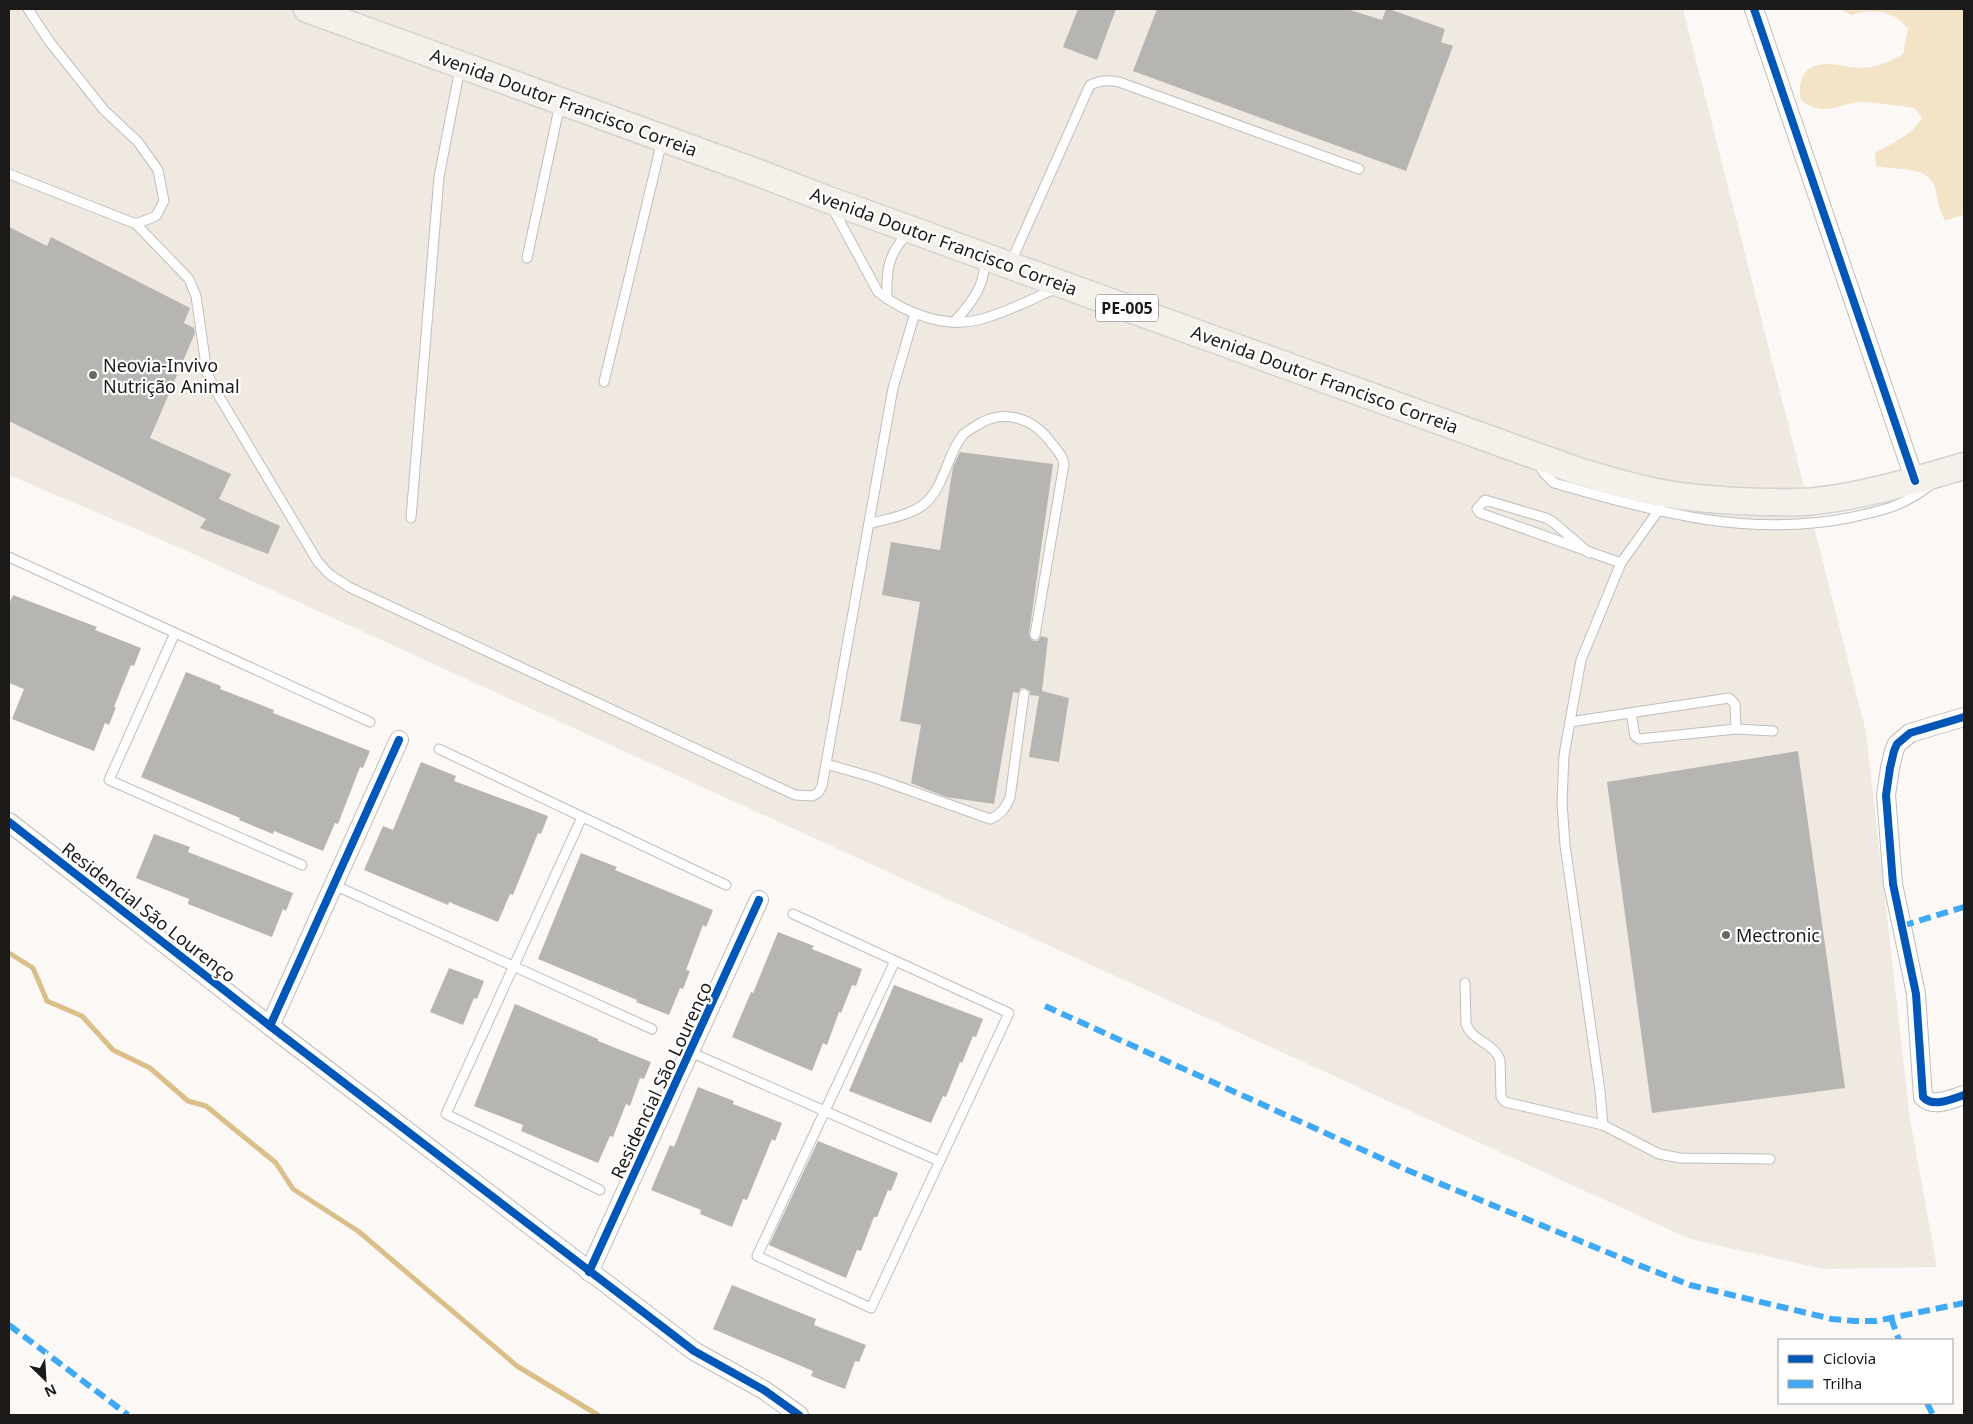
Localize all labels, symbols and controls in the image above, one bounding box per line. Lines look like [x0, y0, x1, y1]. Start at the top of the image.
street label: Avenida Doutor Francisco Correia [427, 42, 701, 162]
street label: Avenida Doutor Francisco Correia [807, 181, 1081, 301]
road number: PE-005 [1096, 294, 1158, 322]
street label: Avenida Doutor Francisco Correia [1188, 319, 1462, 439]
place label: Neovia-Invivo Nutrição Animal [103, 353, 240, 398]
marker: Neovia-Invivo Nutrição Animal [87, 369, 99, 381]
street label: Residencial São Lourenço [57, 836, 241, 988]
place label: Mectronic [1736, 923, 1820, 947]
marker: Mectronic [1720, 929, 1732, 941]
street label: Residencial São Lourenço [605, 978, 717, 1182]
legend [1778, 1339, 1953, 1404]
text: Ciclovia [1823, 1348, 1876, 1368]
north arrow [20, 1354, 70, 1404]
text: Trilha [1823, 1373, 1862, 1393]
text: N [42, 1380, 60, 1402]

